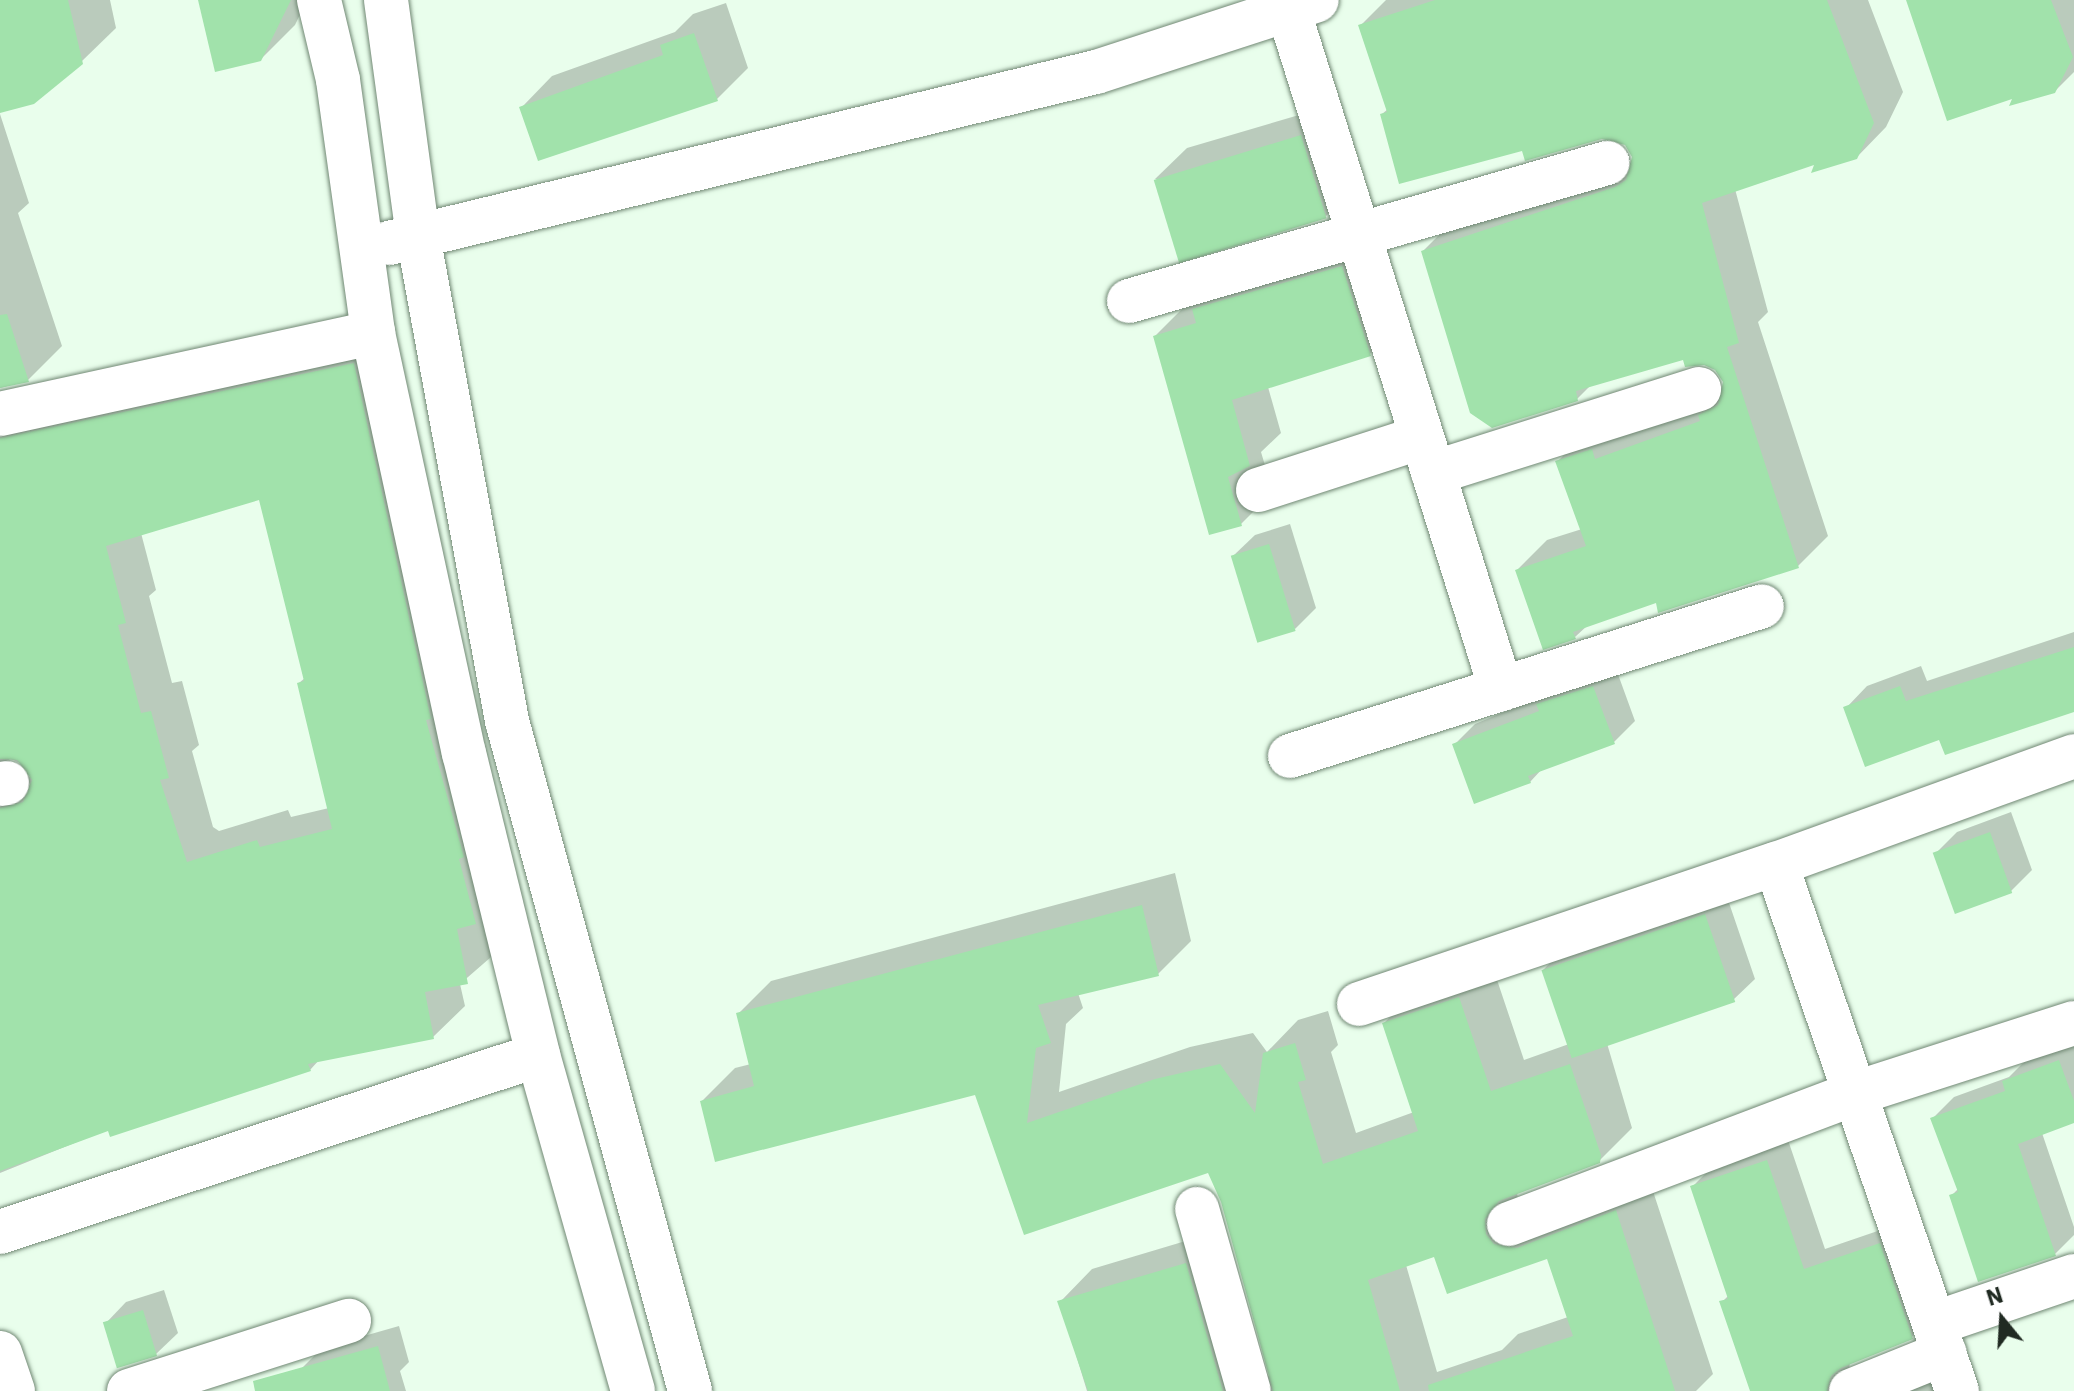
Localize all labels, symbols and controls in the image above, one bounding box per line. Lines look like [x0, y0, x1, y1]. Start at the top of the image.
north arrow [1962, 1279, 2042, 1359]
text: N [1982, 1279, 2006, 1312]

